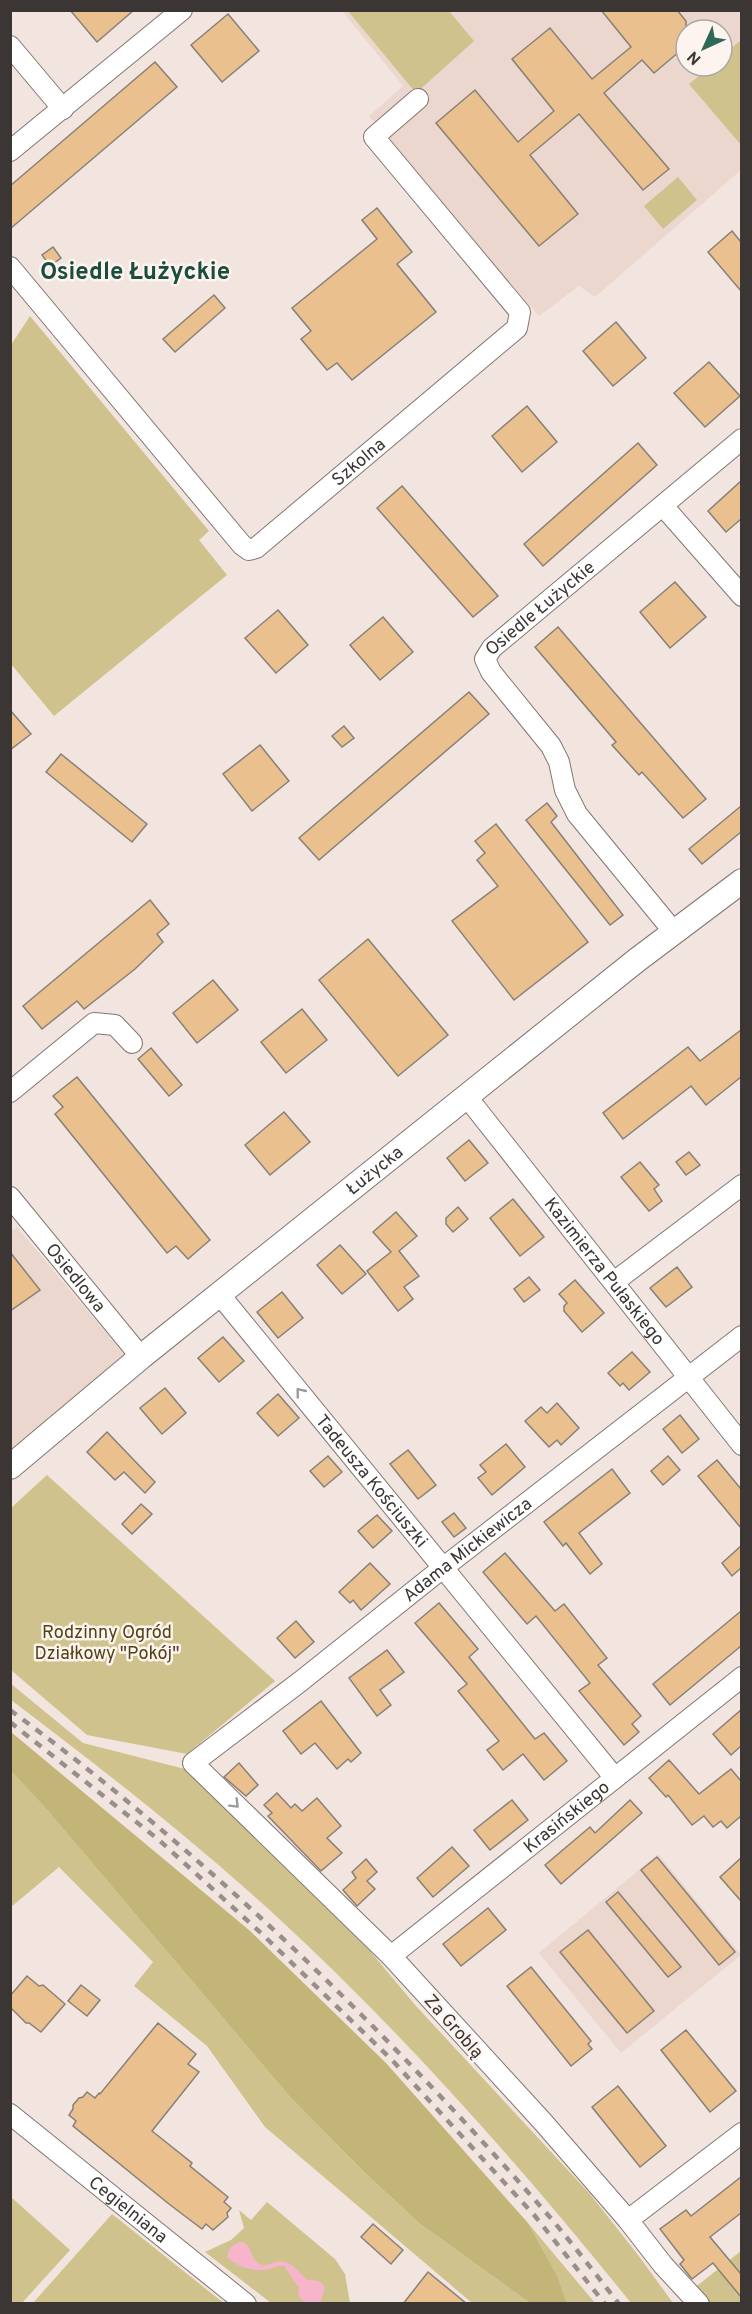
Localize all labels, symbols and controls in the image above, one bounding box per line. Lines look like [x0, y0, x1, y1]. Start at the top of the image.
north arrow [674, 18, 734, 78]
text: N [684, 46, 706, 68]
district label: Osiedle Łużyckie [40, 258, 230, 288]
street label: Szkolna [328, 434, 391, 492]
street label: Osiedle Łużyckie [481, 557, 600, 662]
street label: Łużycka [342, 1142, 408, 1201]
street label: Kazimierza Pułaskiego [538, 1193, 669, 1351]
street label: Osiedlowa [40, 1239, 110, 1318]
one-way arrow [296, 1388, 307, 1399]
street label: Tadeusza Kościuszki [310, 1411, 432, 1553]
street label: Adama Mickiewicza [399, 1493, 537, 1608]
park label: Rodzinny Ogród Działkowy "Pokój" [35, 1622, 179, 1666]
street label: Krasińskiego [519, 1776, 615, 1859]
one-way arrow [227, 1797, 238, 1808]
street label: Za Groblą [418, 1990, 488, 2064]
street label: Cegielniana [83, 2172, 172, 2249]

